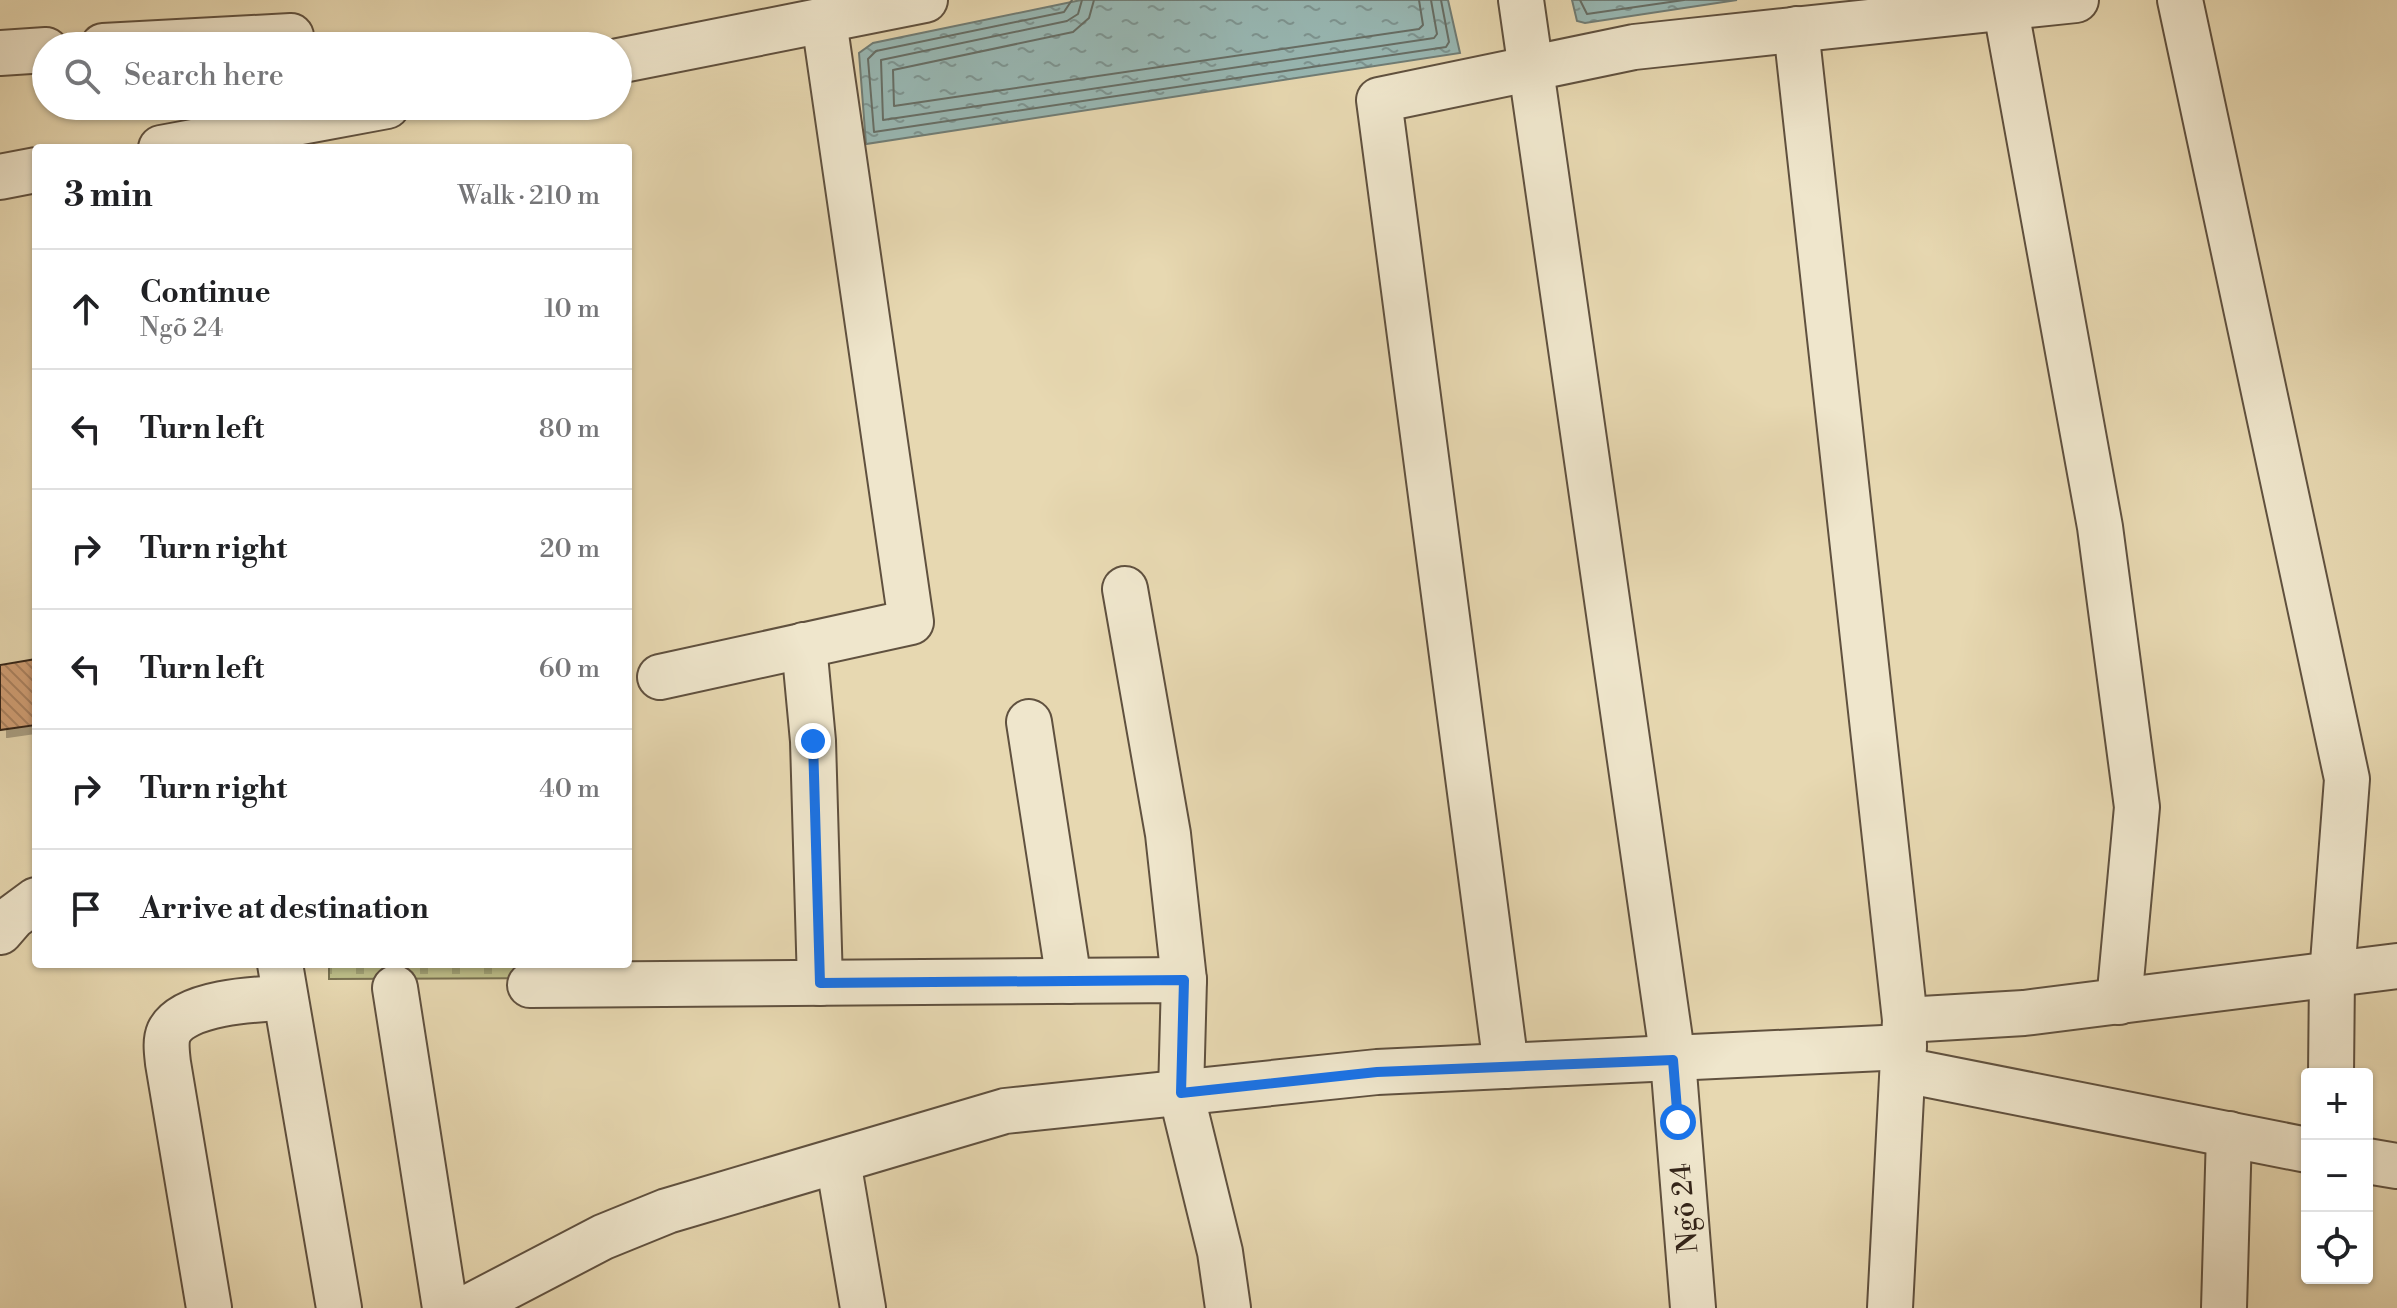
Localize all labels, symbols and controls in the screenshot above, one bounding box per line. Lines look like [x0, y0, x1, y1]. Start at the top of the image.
search box [32, 32, 632, 120]
icon: search [60, 54, 104, 98]
text: Search here [124, 57, 284, 95]
text: 3 min [64, 175, 153, 217]
text: Walk · 210 m [458, 180, 600, 212]
text: Continue [140, 274, 271, 312]
icon: ahead [64, 287, 108, 331]
text: 10 m [544, 293, 600, 325]
text: Ngõ 24 [140, 312, 223, 344]
icon: left [64, 407, 108, 451]
text: Turn left [140, 410, 264, 448]
text: 80 m [539, 413, 600, 445]
icon: right [64, 527, 108, 571]
text: Turn right [140, 530, 287, 568]
text: 20 m [540, 533, 600, 565]
icon: left [64, 647, 108, 691]
text: Turn left [140, 650, 264, 688]
text: 60 m [539, 653, 600, 685]
route end [795, 723, 831, 759]
icon: right [64, 767, 108, 811]
text: Turn right [140, 770, 287, 808]
text: 40 m [539, 773, 600, 805]
icon: arrive [64, 887, 108, 931]
text: Arrive at destination [140, 890, 429, 928]
map controls [2301, 1068, 2373, 1284]
button: + [2301, 1068, 2373, 1140]
route start [1660, 1104, 1696, 1140]
button: − [2301, 1140, 2373, 1212]
street label: Ngõ 24 [1664, 1162, 1706, 1254]
button: locate [2301, 1212, 2373, 1284]

